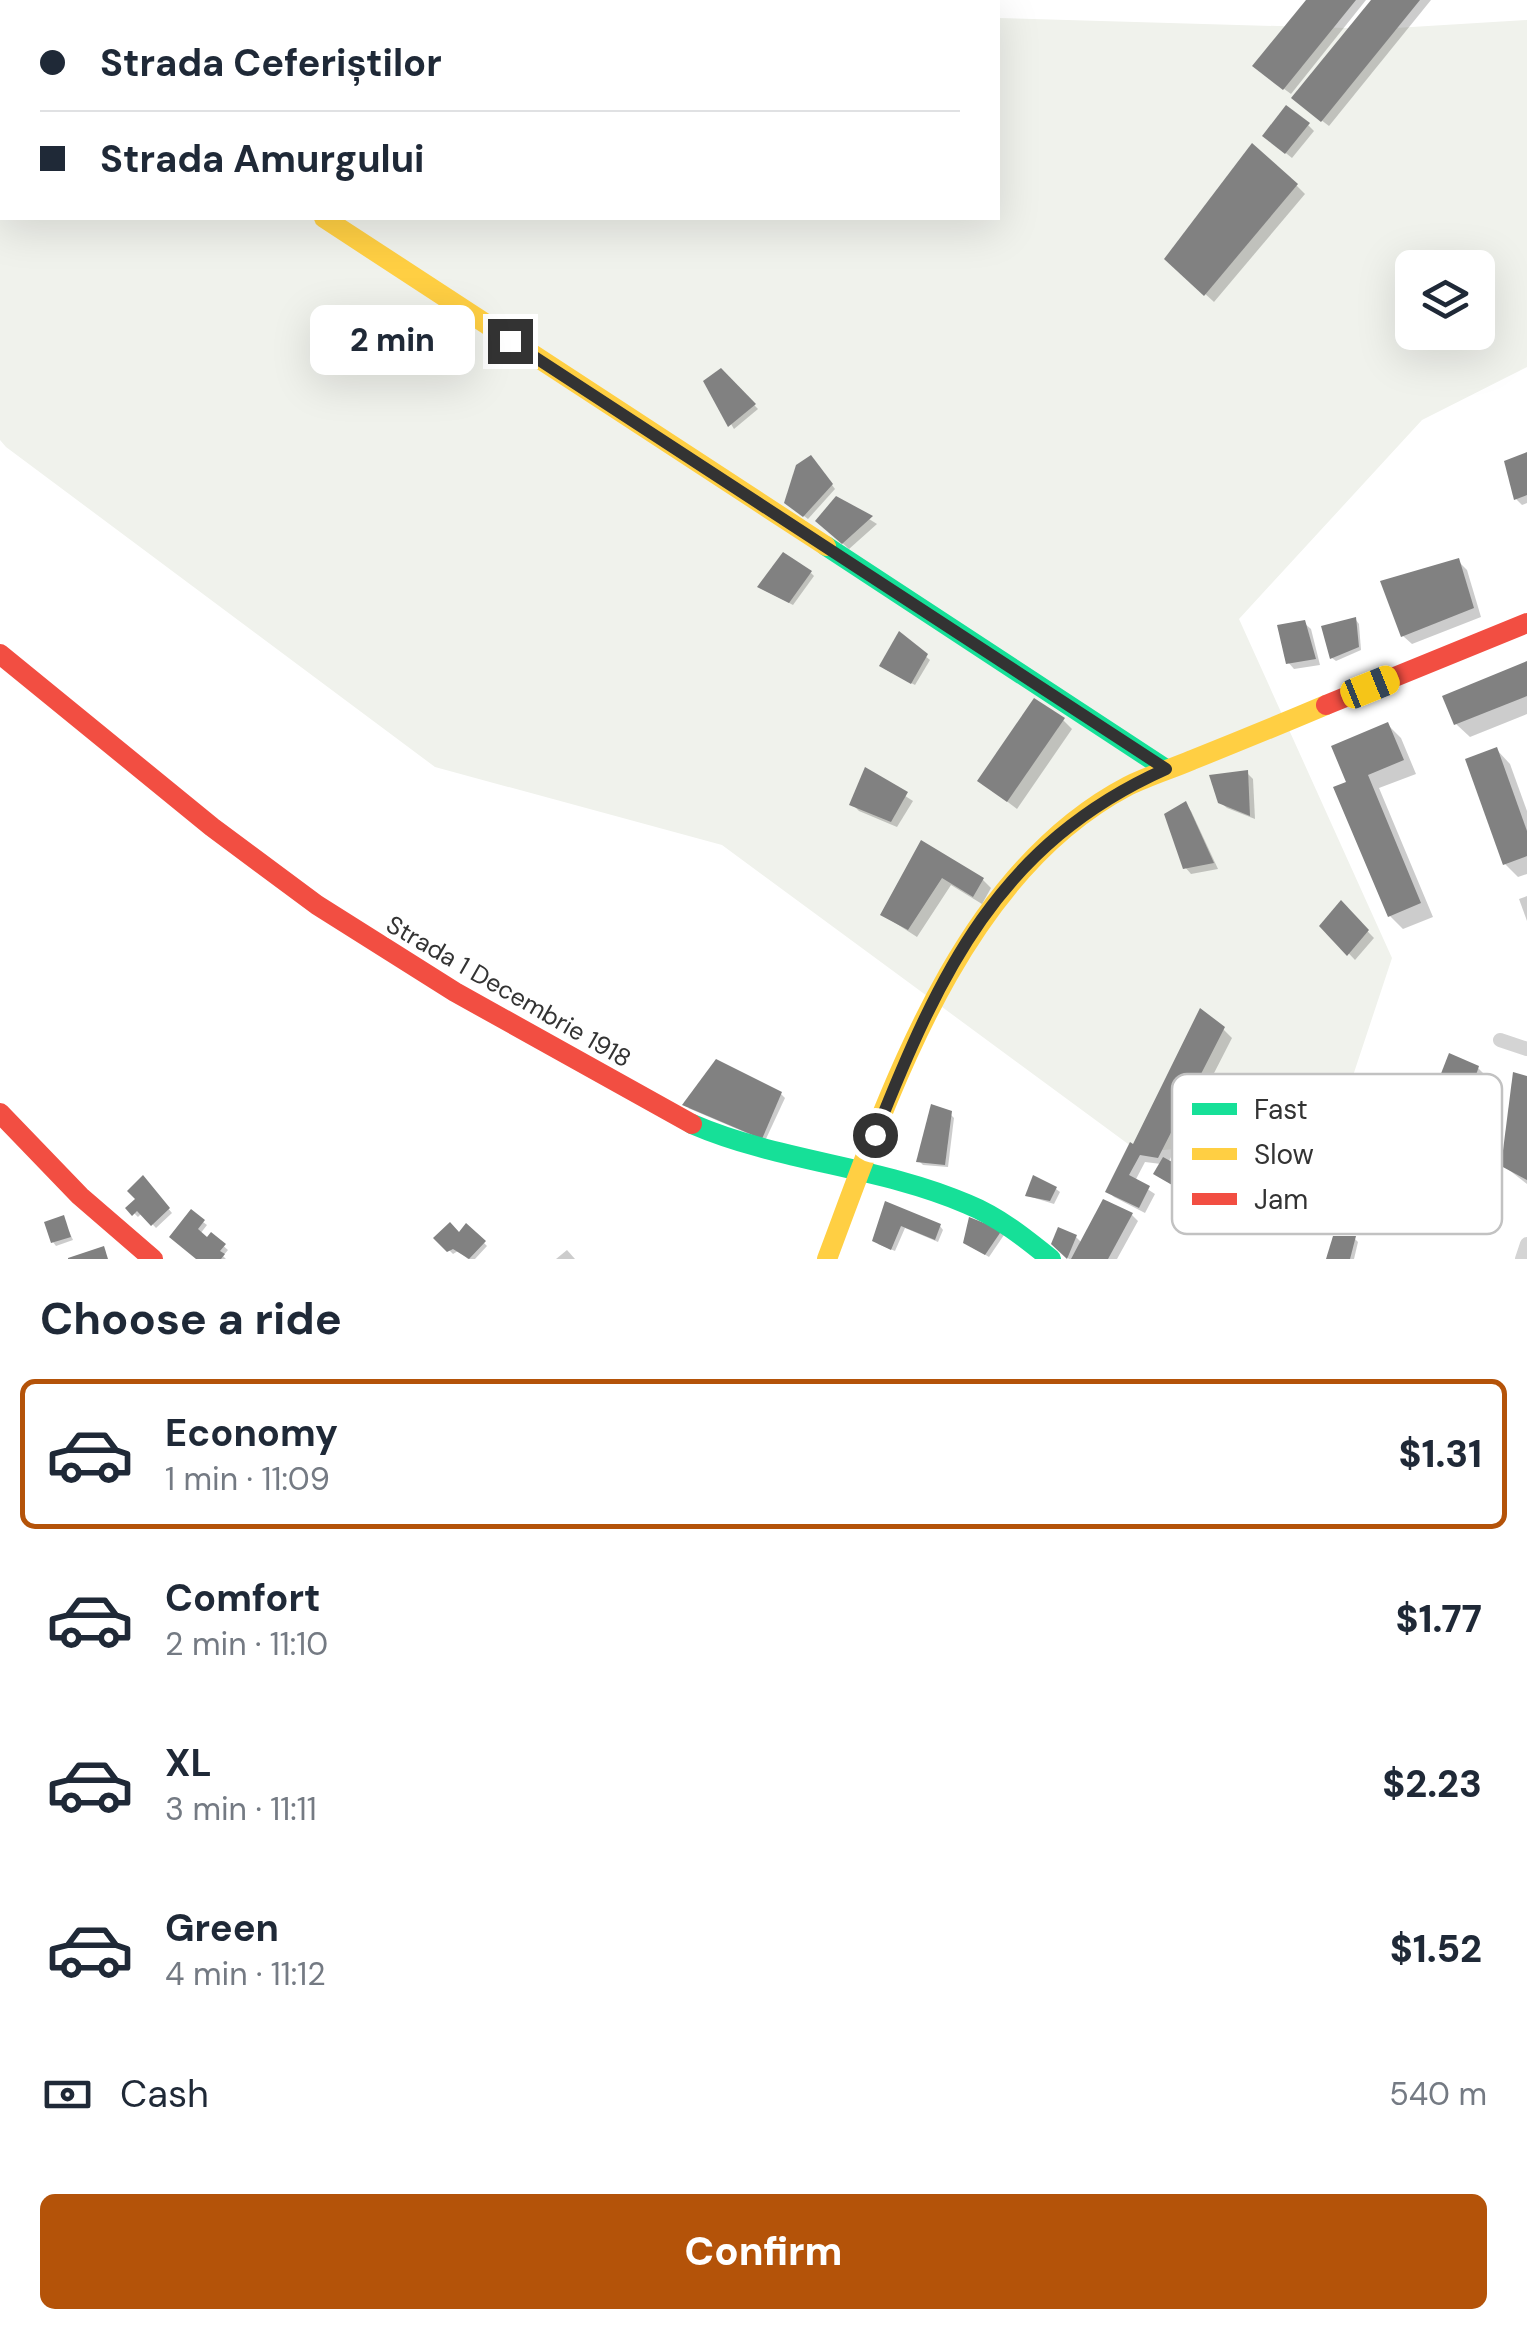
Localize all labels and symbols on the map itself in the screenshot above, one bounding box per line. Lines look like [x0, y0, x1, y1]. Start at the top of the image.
callout: 2 min [310, 306, 475, 376]
route end [488, 319, 533, 364]
car [1337, 662, 1403, 712]
street label: Strada 1 Decembrie 1918 [380, 908, 637, 1075]
legend [1172, 1074, 1502, 1234]
text: Fast [1254, 1091, 1308, 1128]
route start [853, 1113, 898, 1158]
text: Slow [1254, 1136, 1314, 1173]
text: Jam [1254, 1181, 1308, 1218]

